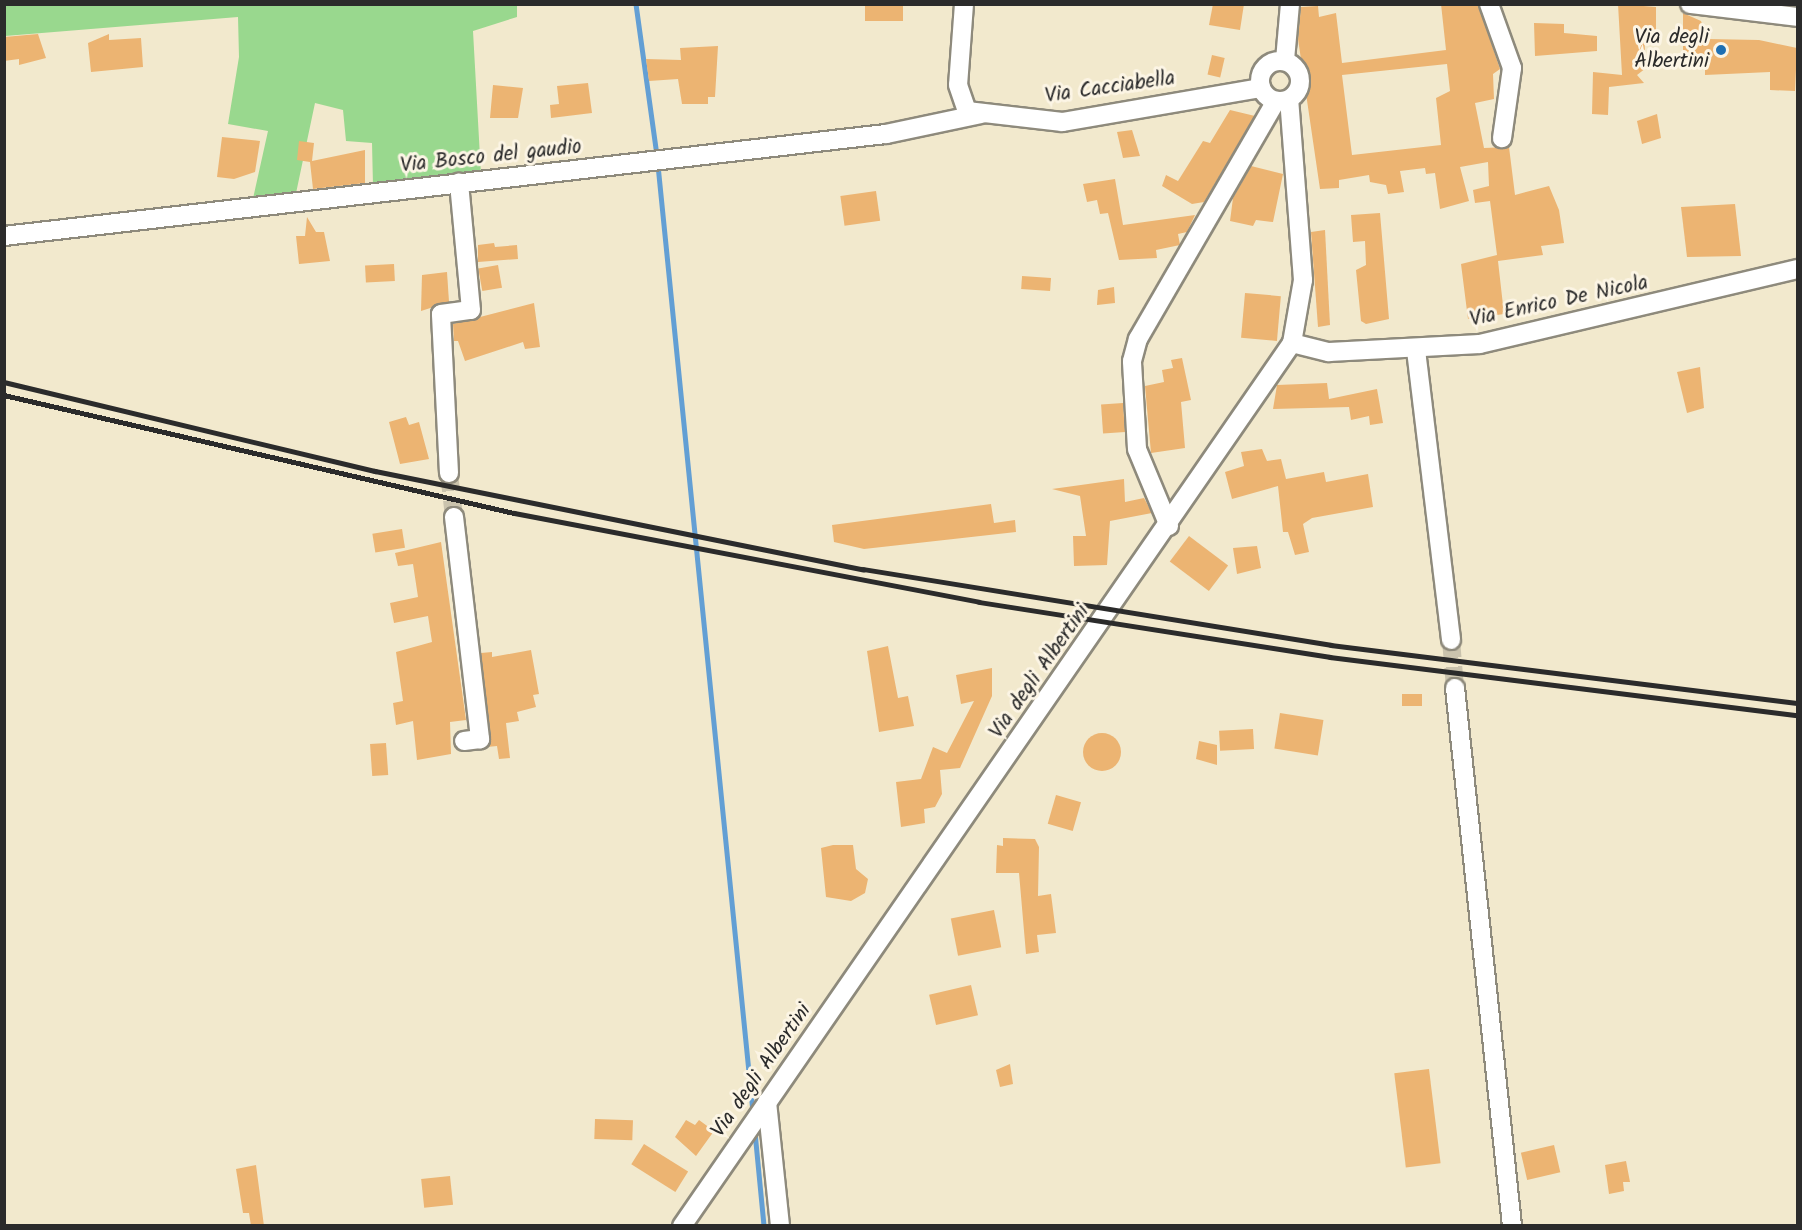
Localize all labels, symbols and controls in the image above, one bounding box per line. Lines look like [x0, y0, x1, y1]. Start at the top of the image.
place label: Via degli Albertini [1634, 25, 1709, 75]
marker: Via degli Albertini [1714, 43, 1728, 57]
street label: Via Cacciabella [1043, 66, 1177, 110]
street label: Via Bosco del gaudio [399, 135, 583, 179]
street label: Via Enrico De Nicola [1468, 271, 1650, 333]
street label: Via degli Albertini [984, 600, 1096, 744]
street label: Via degli Albertini [706, 999, 818, 1143]

